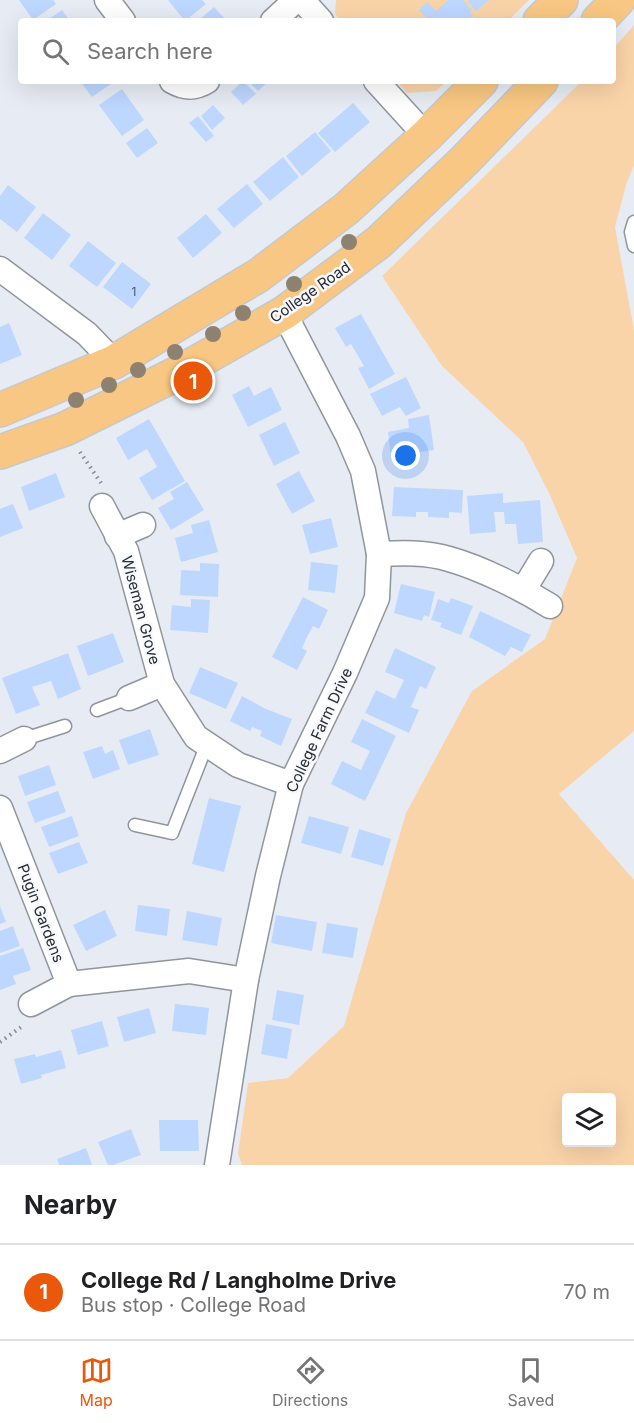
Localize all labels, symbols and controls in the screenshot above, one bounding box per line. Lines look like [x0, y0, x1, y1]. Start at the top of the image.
search box [18, 18, 616, 84]
icon: search [39, 35, 72, 68]
text: Search here [87, 38, 213, 64]
street label: College Road [266, 257, 354, 327]
house number: 1 [132, 284, 136, 299]
pin: 1 [174, 358, 212, 404]
your location [391, 441, 420, 470]
street label: Wiseman Grove [117, 553, 165, 667]
street label: College Farm Drive [282, 665, 356, 795]
street label: Pugin Gardens [13, 861, 69, 965]
map controls [562, 1093, 616, 1147]
button: layers [562, 1093, 616, 1147]
text: Nearby [24, 1189, 117, 1220]
text: College Rd / Langholme Drive [81, 1267, 396, 1293]
text: 1 [39, 1280, 48, 1304]
text: 70 m [563, 1280, 610, 1304]
text: Bus stop · College Road [81, 1293, 306, 1317]
tab: Map [80, 1354, 113, 1410]
tab: Directions [272, 1354, 348, 1410]
tab: Saved [508, 1354, 554, 1410]

